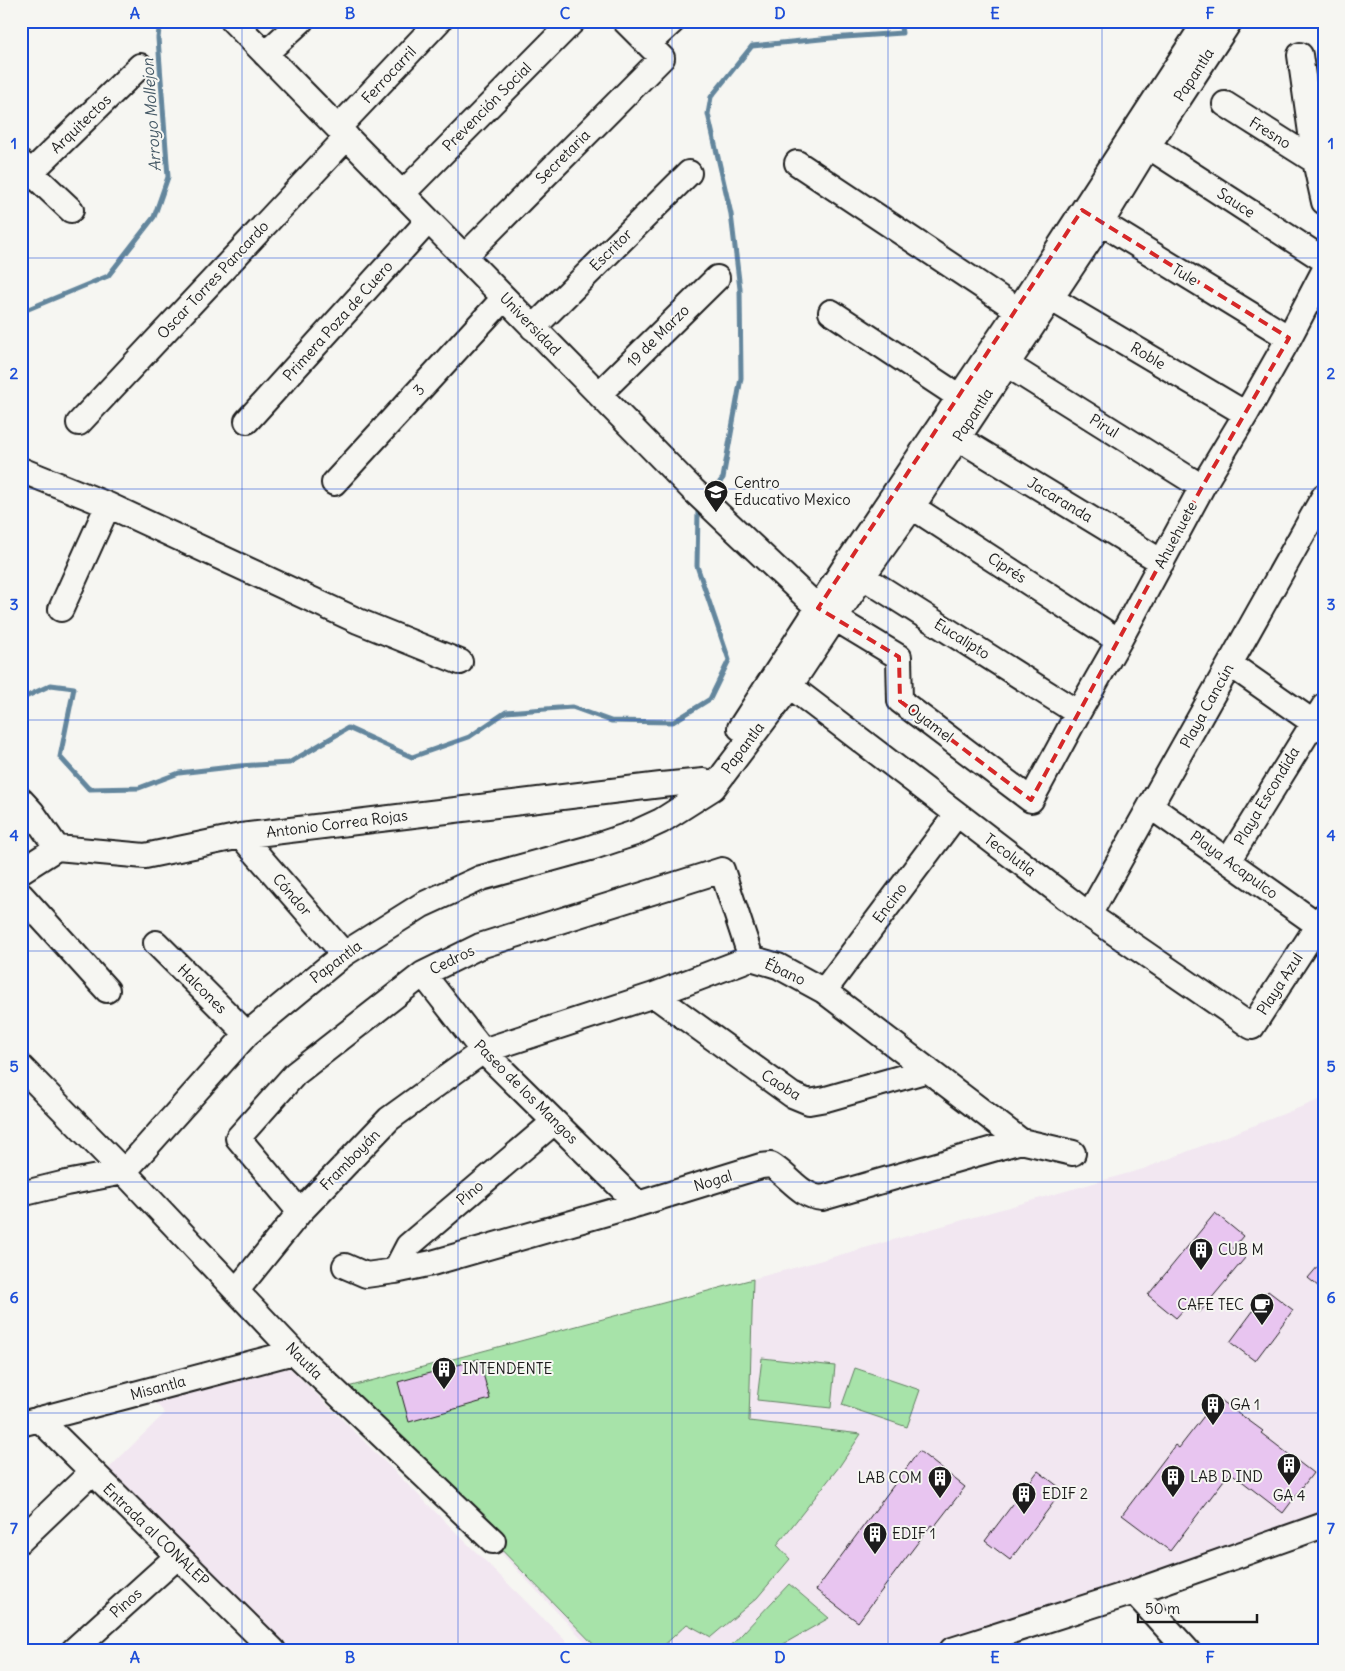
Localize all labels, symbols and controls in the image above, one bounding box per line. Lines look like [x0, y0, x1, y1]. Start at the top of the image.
text: A [130, 3, 140, 23]
text: B [345, 3, 356, 23]
text: C [560, 3, 571, 23]
text: D [774, 3, 786, 23]
text: E [990, 3, 1000, 23]
text: F [1205, 3, 1215, 23]
street label: Ferrocarril [357, 42, 420, 107]
street label: Papantla [1169, 44, 1218, 105]
water label: Arroyo Mollejon [137, 57, 165, 172]
street label: Prevención Social [438, 58, 535, 155]
street label: Arquitectos [46, 90, 115, 157]
street label: Fresno [1246, 112, 1295, 153]
street label: Secretaria [531, 125, 594, 188]
text: 1 [11, 133, 17, 153]
text: 1 [1328, 133, 1334, 153]
street label: Sauce [1214, 183, 1259, 222]
street label: Oscar Torres Pancardo [153, 217, 272, 343]
street label: Escritor [585, 224, 636, 275]
street label: Primera Poza de Cuero [279, 257, 397, 385]
street label: Tule [1169, 259, 1202, 290]
street label: Universidad [496, 288, 565, 359]
street label: 19 de Marzo [622, 300, 693, 371]
street label: Roble [1127, 338, 1169, 373]
text: 2 [10, 363, 19, 383]
text: 2 [1327, 363, 1336, 383]
street label: 3 [409, 380, 428, 399]
street label: Papantla [948, 384, 997, 445]
street label: Pirul [1086, 409, 1122, 442]
place label: Centro Educativo Mexico [734, 473, 851, 509]
street label: Jacaranda [1024, 473, 1097, 527]
school or university icon: Centro Educativo Mexico [703, 479, 729, 513]
street label: Ahuehuete [1150, 498, 1201, 572]
street label: Ciprés [984, 548, 1030, 587]
text: 3 [9, 594, 19, 614]
text: 3 [1326, 594, 1336, 614]
street label: Eucalipto [931, 614, 994, 663]
street label: Playa Cancún [1176, 660, 1238, 751]
street label: Oyamel [903, 699, 957, 746]
street label: Papantla [717, 718, 768, 777]
street label: Playa Escondida [1230, 743, 1304, 848]
street label: Antonio Correa Rojas [265, 805, 409, 842]
text: 4 [9, 825, 19, 845]
text: 4 [1326, 825, 1336, 845]
street label: Playa Acapulco [1187, 826, 1282, 903]
street label: Tecolutla [981, 829, 1040, 880]
street label: Cóndor [269, 869, 316, 920]
street label: Encino [868, 879, 911, 927]
street label: Papantla [306, 936, 366, 987]
street label: Cedros [426, 940, 477, 979]
street label: Playa Azul [1252, 949, 1307, 1018]
street label: Ébano [762, 954, 809, 989]
street label: Halcones [174, 960, 231, 1017]
street label: Paseo de los Mangos [470, 1036, 583, 1148]
text: 5 [9, 1056, 19, 1076]
text: 5 [1326, 1056, 1336, 1076]
street label: Caoba [758, 1065, 805, 1104]
street label: Framboyán [316, 1125, 384, 1194]
street label: Nogal [691, 1166, 734, 1195]
street label: Pino [452, 1176, 487, 1209]
building icon: CUB M [1188, 1237, 1214, 1271]
place label: CUB M [1218, 1240, 1264, 1259]
text: 6 [9, 1287, 19, 1307]
text: 6 [1326, 1287, 1336, 1307]
cafe icon: CAFE TEC [1249, 1292, 1275, 1326]
place label: CAFE TEC [1177, 1295, 1244, 1314]
street label: Nautla [282, 1338, 327, 1383]
building icon: INTENDENTE [431, 1356, 457, 1390]
place label: INTENDENTE [462, 1359, 553, 1378]
street label: Misantla [128, 1371, 188, 1404]
building icon: GA 1 [1200, 1392, 1226, 1426]
place label: GA 1 [1230, 1395, 1260, 1414]
building icon: GA 4 [1276, 1452, 1302, 1486]
building icon: LAB D IND [1160, 1464, 1186, 1498]
building icon: LAB COM [927, 1465, 953, 1499]
place label: LAB D IND [1190, 1467, 1263, 1486]
place label: LAB COM [857, 1468, 922, 1487]
street label: Entrada al CONALEP [99, 1479, 213, 1590]
building icon: EDIF 2 [1011, 1481, 1037, 1515]
place label: EDIF 2 [1042, 1484, 1088, 1503]
place label: GA 4 [1273, 1486, 1306, 1505]
text: 7 [10, 1518, 18, 1538]
text: 7 [1327, 1518, 1335, 1538]
building icon: EDIF 1 [862, 1521, 888, 1555]
place label: EDIF 1 [892, 1524, 936, 1543]
street label: Pinos [106, 1583, 146, 1622]
scale bar [1138, 1591, 1256, 1623]
text: 50 m [1145, 1599, 1180, 1618]
text: A [130, 1647, 140, 1667]
text: B [345, 1647, 356, 1667]
text: C [560, 1647, 571, 1667]
text: D [774, 1647, 786, 1667]
text: E [990, 1647, 1000, 1667]
text: F [1205, 1647, 1215, 1667]

